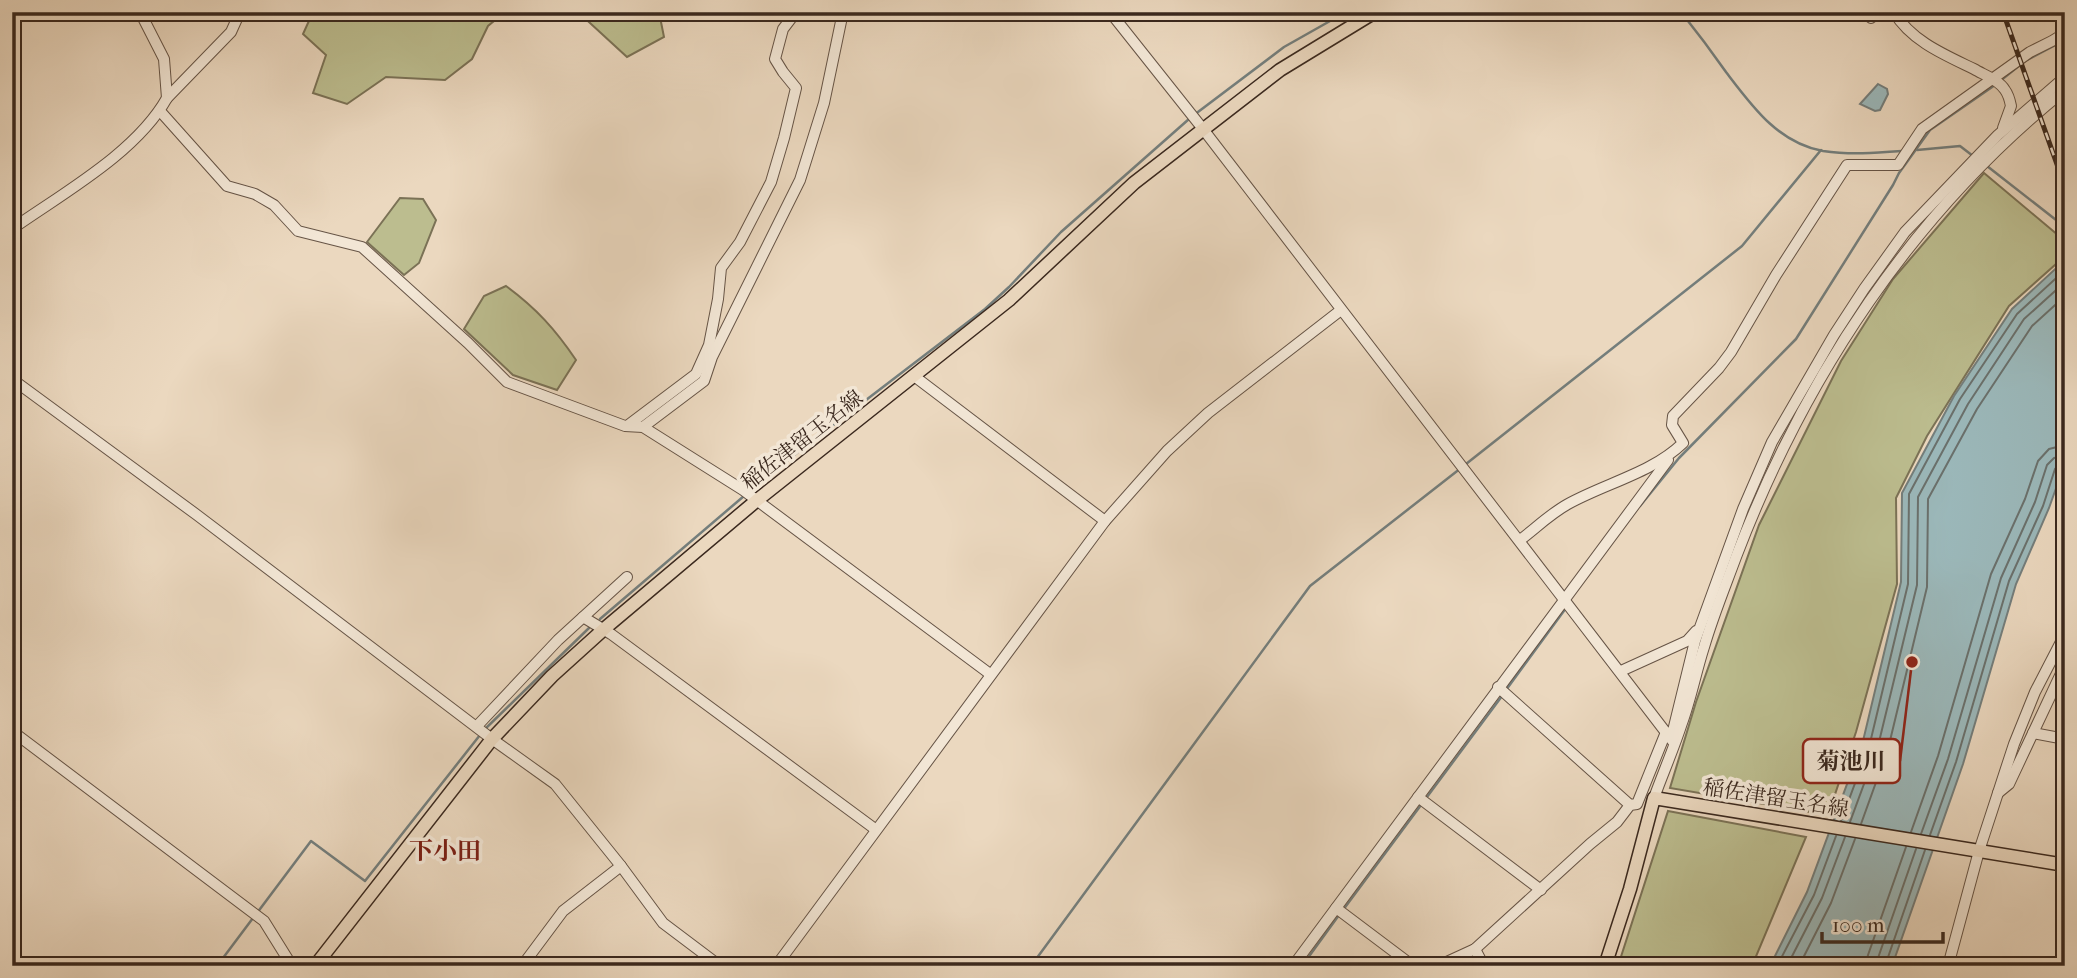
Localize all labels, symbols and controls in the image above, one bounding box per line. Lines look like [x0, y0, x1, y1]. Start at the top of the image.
street label: 稲佐津留玉名線 [737, 385, 867, 495]
callout: 菊池川 [1803, 739, 1900, 783]
text: 菊池川 [1817, 748, 1886, 775]
street label: 稲佐津留玉名線 [1702, 775, 1850, 821]
district label: 下小田 [409, 837, 481, 865]
scale bar [1822, 901, 1942, 945]
text: 100 m [1832, 913, 1885, 937]

